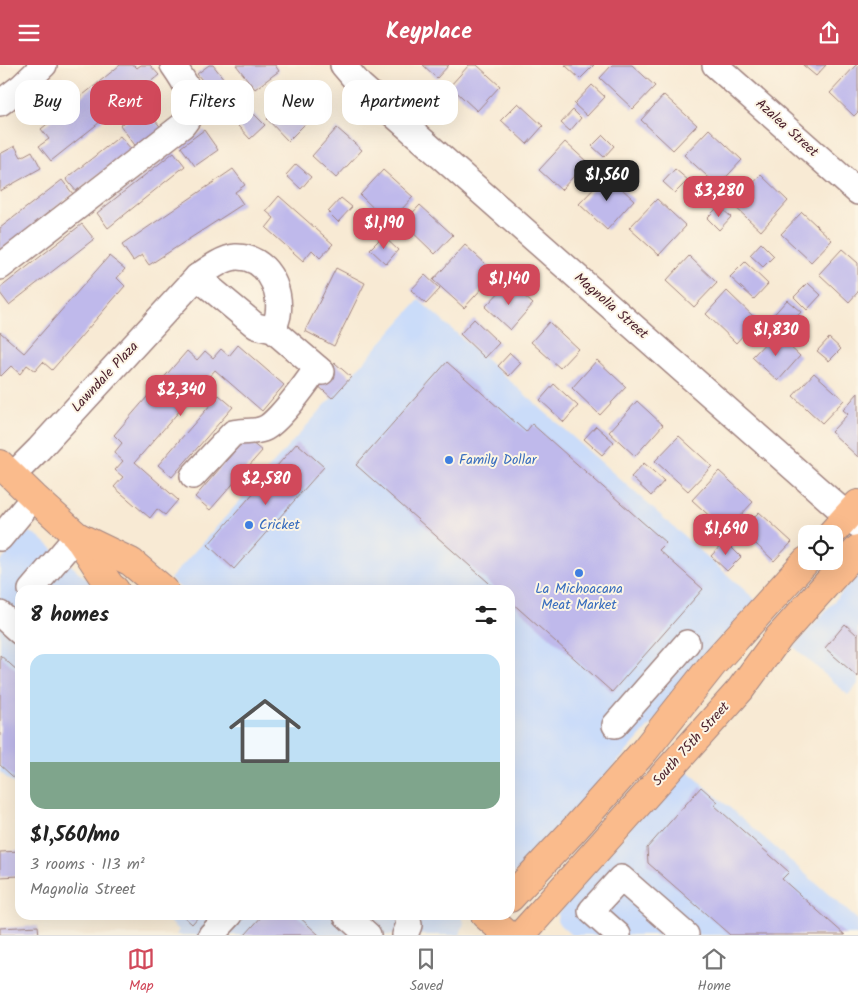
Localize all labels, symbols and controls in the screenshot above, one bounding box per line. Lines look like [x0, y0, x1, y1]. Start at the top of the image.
text: Keyplace [386, 15, 472, 50]
icon: menu [15, 19, 43, 47]
icon: share [815, 19, 843, 47]
chip: Buy [15, 80, 80, 125]
chip: Rent [90, 80, 161, 125]
chip: Filters [171, 80, 254, 125]
chip: New [264, 80, 332, 125]
chip: Apartment [342, 80, 458, 125]
street label: Azalea Street [750, 94, 824, 163]
pin: $1,560 [566, 159, 648, 202]
text: $1,560 [585, 163, 629, 188]
pin: $3,280 [678, 175, 760, 218]
text: $3,280 [694, 179, 744, 204]
pin: $1,190 [343, 207, 425, 250]
text: $1,190 [364, 211, 404, 236]
pin: $1,140 [468, 263, 550, 306]
text: $1,140 [489, 267, 529, 292]
street label: Magnolia Street [569, 267, 654, 345]
pin: $1,830 [735, 315, 817, 357]
text: $1,830 [754, 318, 798, 343]
street label: Lawndale Plaza [66, 336, 144, 418]
pin: $2,340 [140, 375, 222, 417]
text: $2,340 [157, 378, 205, 403]
place label: Family Dollar [459, 449, 538, 471]
marker: Family Dollar [443, 454, 455, 466]
pin: $2,580 [225, 463, 307, 506]
text: $2,580 [242, 467, 290, 492]
pin: $1,690 [685, 513, 767, 556]
place label: Cricket [259, 514, 300, 536]
text: $1,690 [704, 517, 748, 542]
marker: Cricket [243, 519, 255, 531]
map controls [798, 525, 843, 570]
button: locate [798, 525, 843, 570]
marker: La Michoacana Meat Market [573, 567, 585, 579]
place label: La Michoacana Meat Market [535, 578, 623, 616]
text: 8 homes [30, 599, 109, 632]
icon: filters [472, 601, 500, 629]
icon: home [220, 686, 310, 776]
street label: South 75th Street [647, 696, 735, 791]
text: $1,560/mo [30, 819, 120, 852]
text: 3 rooms · 113 m² [30, 852, 145, 877]
text: Magnolia Street [30, 877, 136, 902]
tab: Map [127, 945, 155, 997]
tab: Saved [410, 945, 443, 997]
tab: Home [698, 945, 731, 997]

